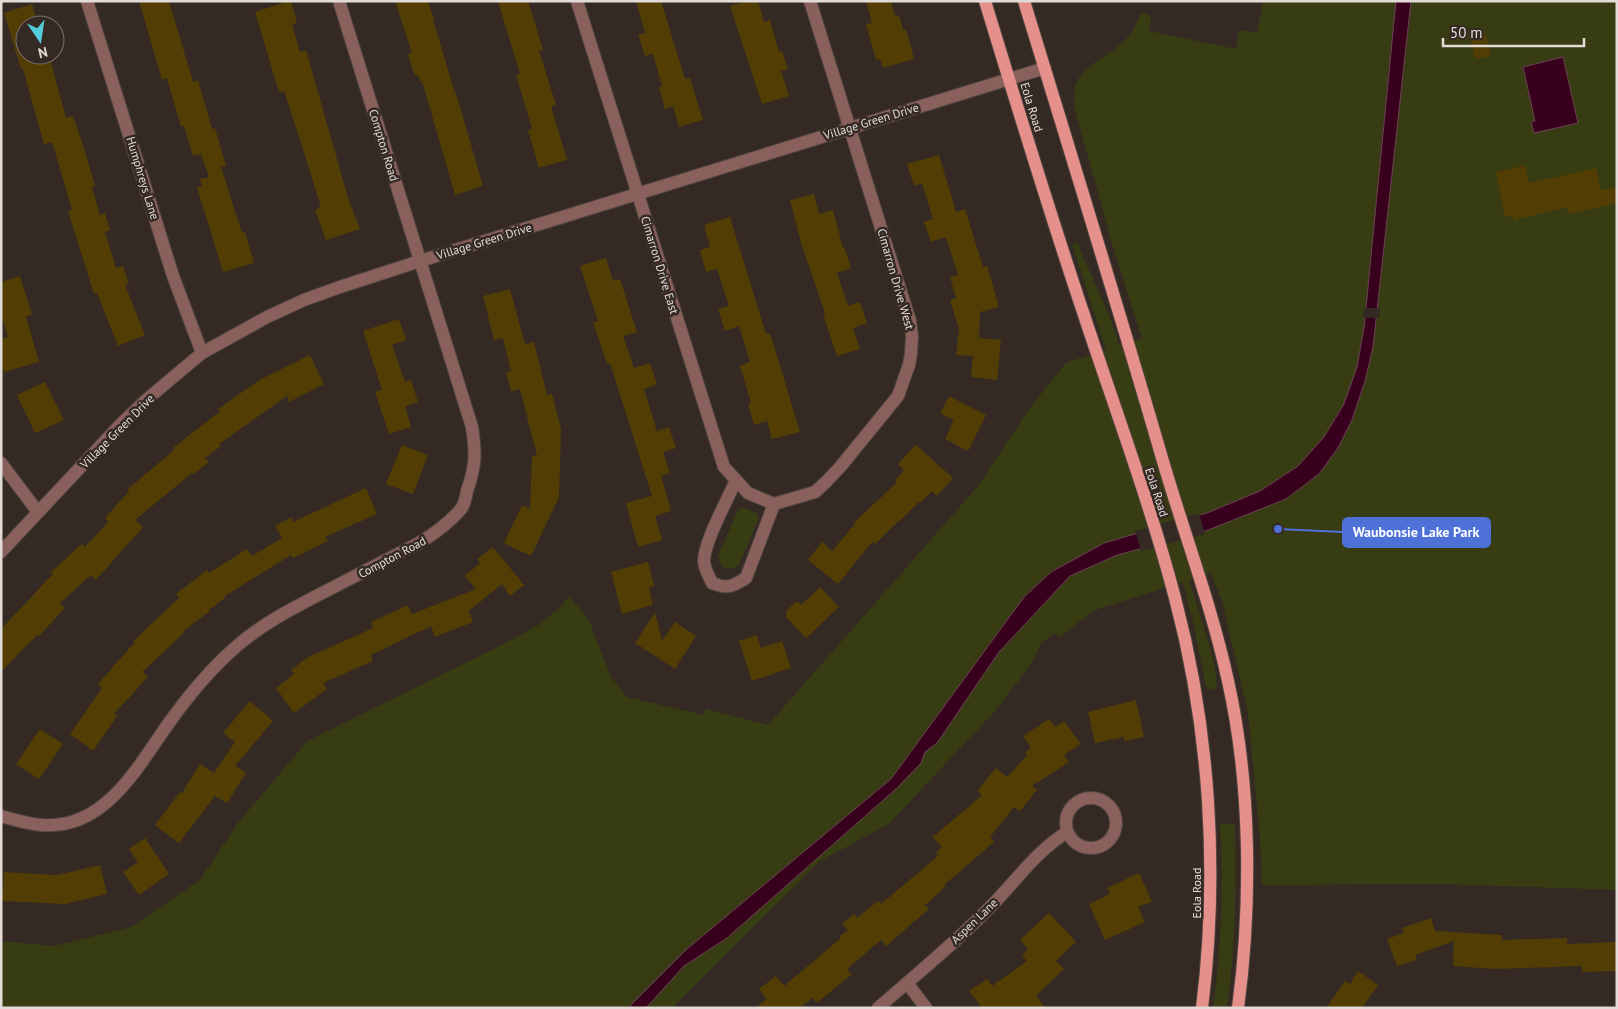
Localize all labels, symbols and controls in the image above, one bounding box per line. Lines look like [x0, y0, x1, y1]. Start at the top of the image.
north arrow [15, 15, 65, 65]
scale bar [1443, 15, 1584, 47]
text: 50 m [1450, 23, 1483, 42]
text: N [36, 43, 49, 62]
street label: Eola Road [1017, 80, 1047, 134]
street label: Village Green Drive [821, 99, 920, 143]
street label: Compton Road [366, 107, 402, 183]
street label: Humphreys Lane [123, 135, 163, 221]
street label: Cimarron Drive East [638, 214, 682, 316]
street label: Village Green Drive [434, 219, 533, 263]
street label: Cimarron Drive West [874, 227, 918, 331]
street label: Village Green Drive [76, 391, 157, 472]
street label: Eola Road [1142, 465, 1172, 519]
callout: Waubonsie Lake Park [1343, 518, 1490, 547]
text: Waubonsie Lake Park [1353, 523, 1479, 541]
street label: Compton Road [356, 533, 428, 581]
street label: Eola Road [1189, 868, 1204, 918]
street label: Aspen Lane [948, 895, 1000, 947]

